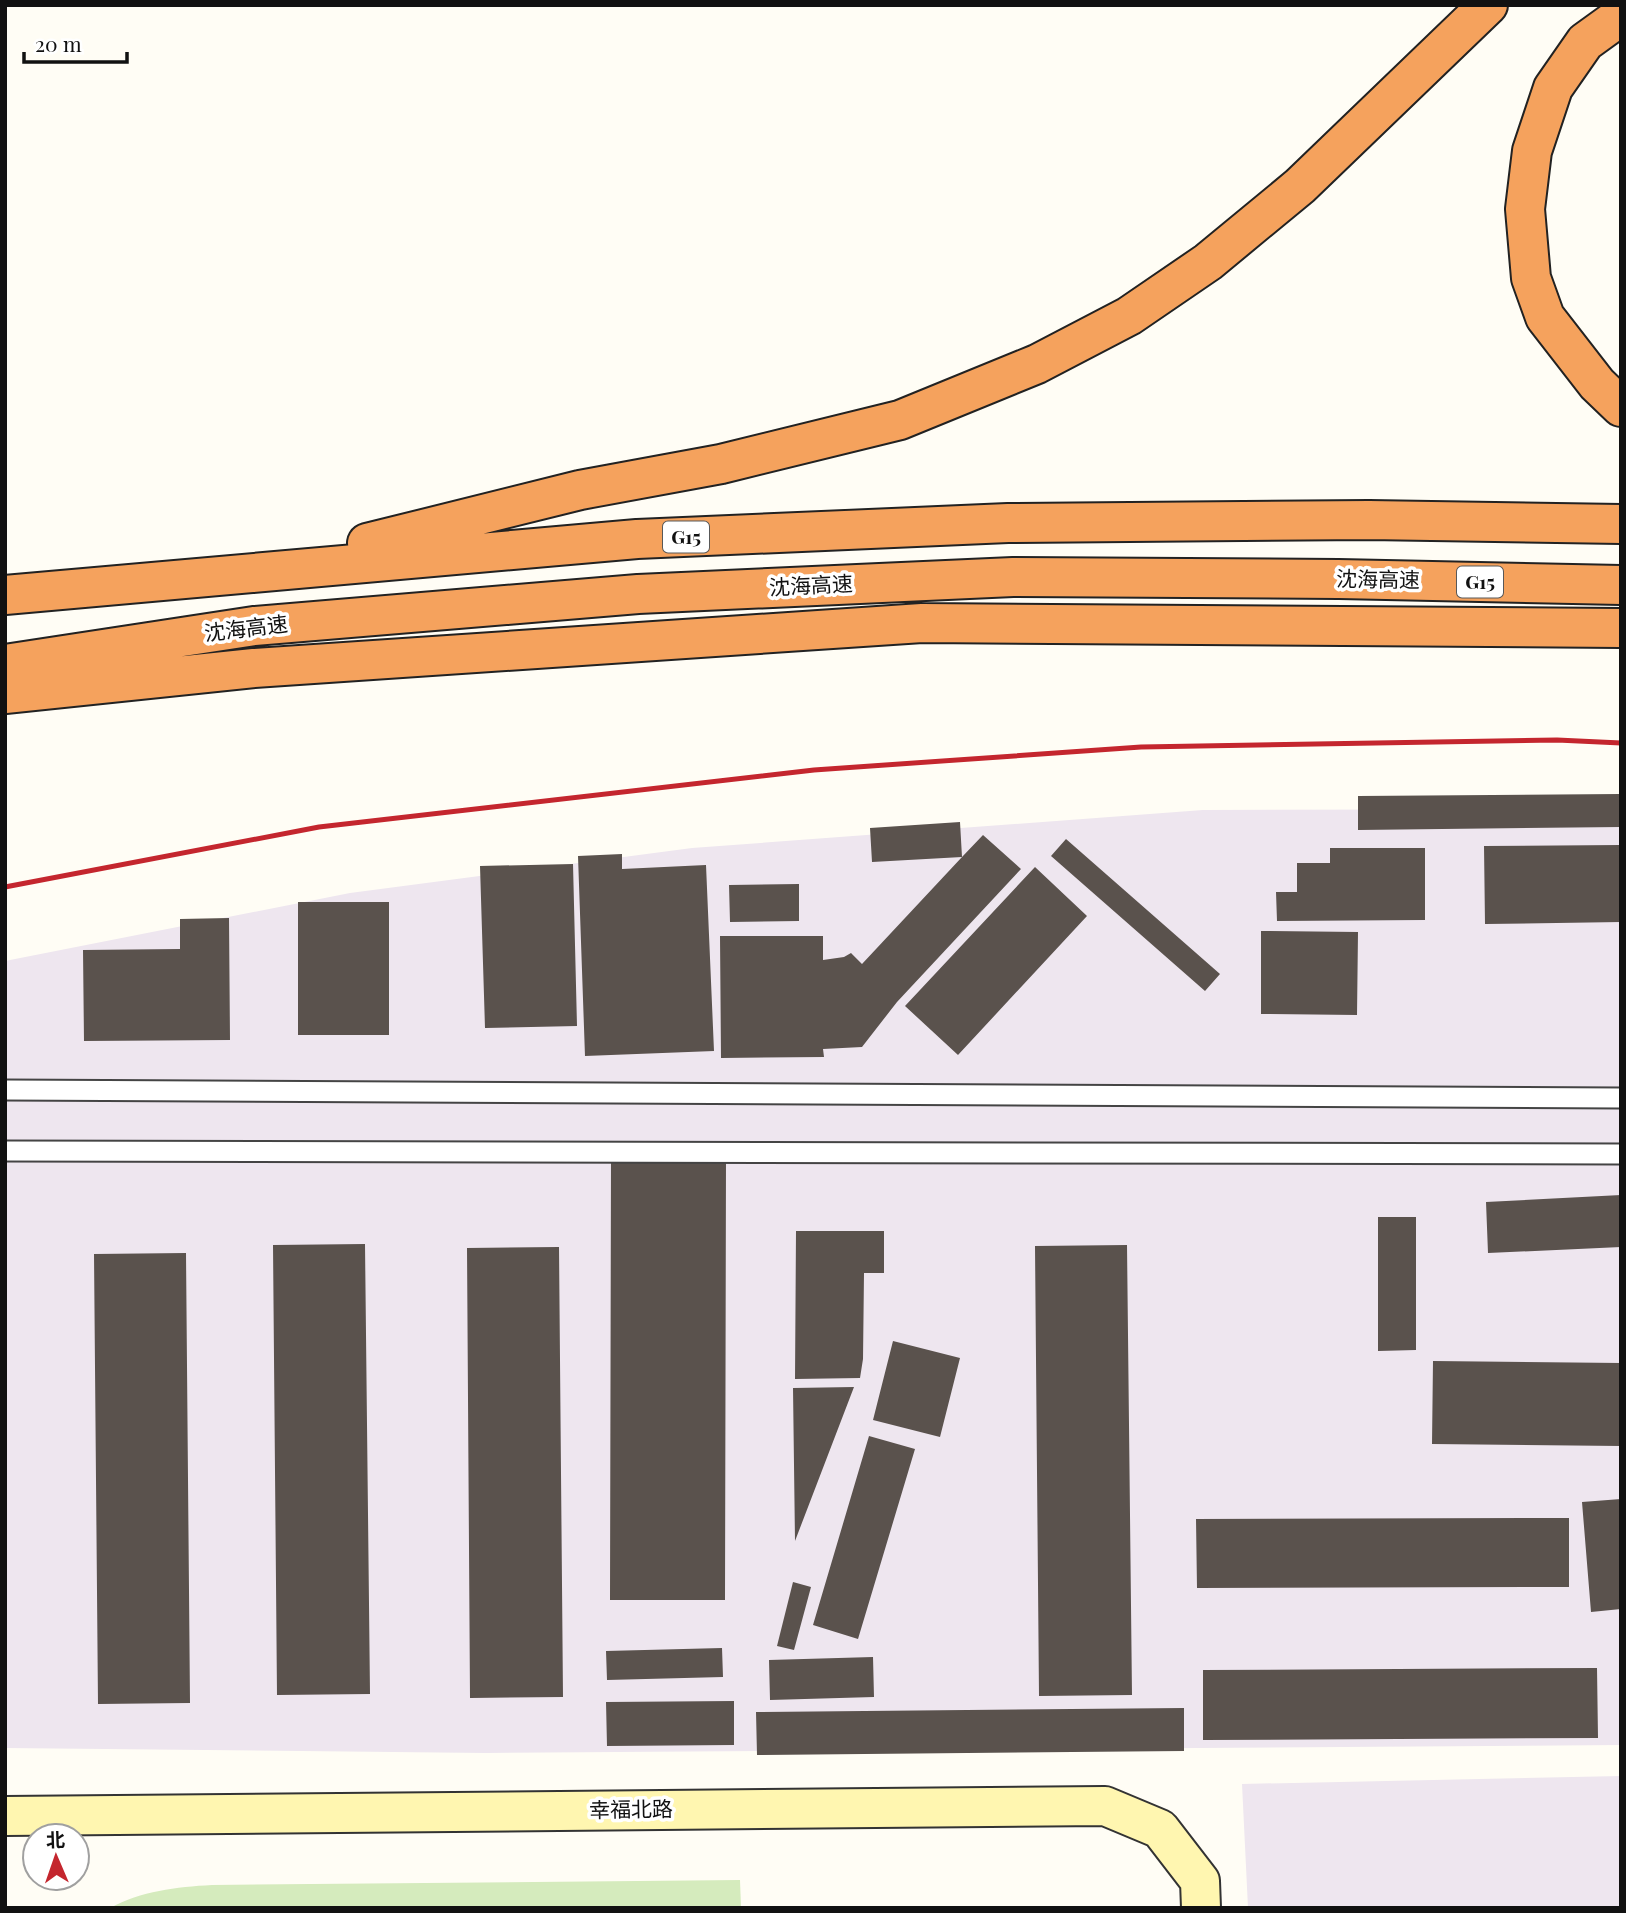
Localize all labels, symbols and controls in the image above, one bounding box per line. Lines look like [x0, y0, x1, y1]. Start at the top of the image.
scale bar [24, 21, 128, 65]
text: 20 m [35, 29, 82, 57]
road number: G15 [663, 522, 709, 552]
street label: 沈海高速 [1336, 563, 1420, 593]
road number: G15 [1457, 566, 1503, 597]
street label: 沈海高速 [768, 568, 854, 600]
street label: 沈海高速 [202, 608, 289, 646]
street label: 幸福北路 [589, 1793, 673, 1823]
north arrow [21, 1822, 91, 1892]
text: 北 [45, 1826, 65, 1852]

